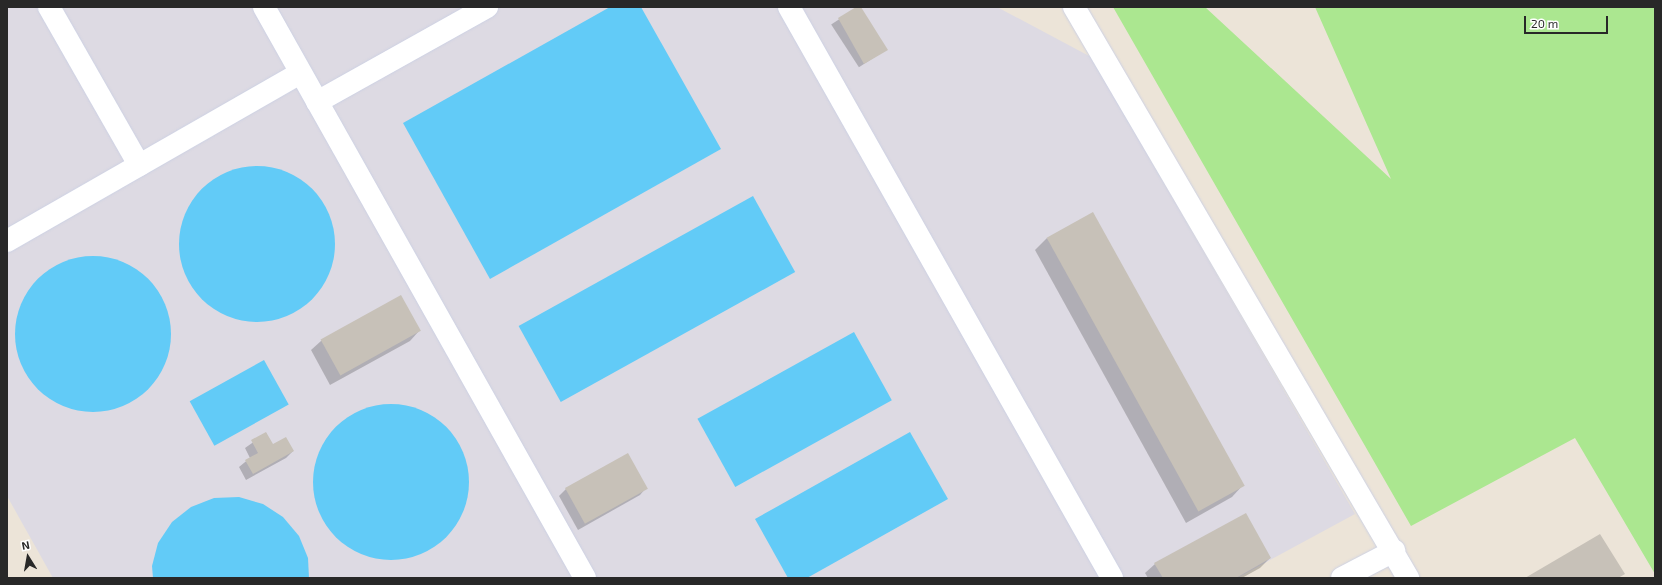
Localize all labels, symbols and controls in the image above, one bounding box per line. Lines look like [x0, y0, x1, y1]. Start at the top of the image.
scale bar [1526, 8, 1610, 34]
text: 20 m [1531, 16, 1558, 30]
north arrow [8, 537, 48, 577]
text: N [20, 538, 31, 552]

